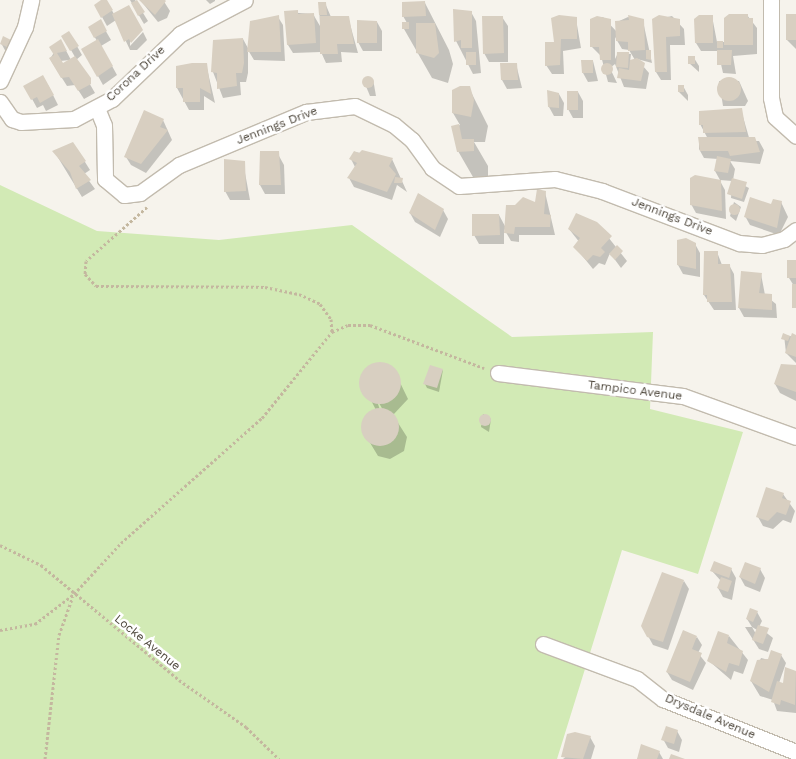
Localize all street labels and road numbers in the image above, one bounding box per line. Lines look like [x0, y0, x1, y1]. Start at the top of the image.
street label: Corona Drive [103, 43, 169, 105]
street label: Jennings Drive [234, 104, 320, 148]
street label: Jennings Drive [629, 195, 715, 239]
street label: Tampico Avenue [587, 378, 683, 404]
street label: Locke Avenue [111, 612, 183, 674]
street label: Drysdale Avenue [662, 691, 758, 743]

